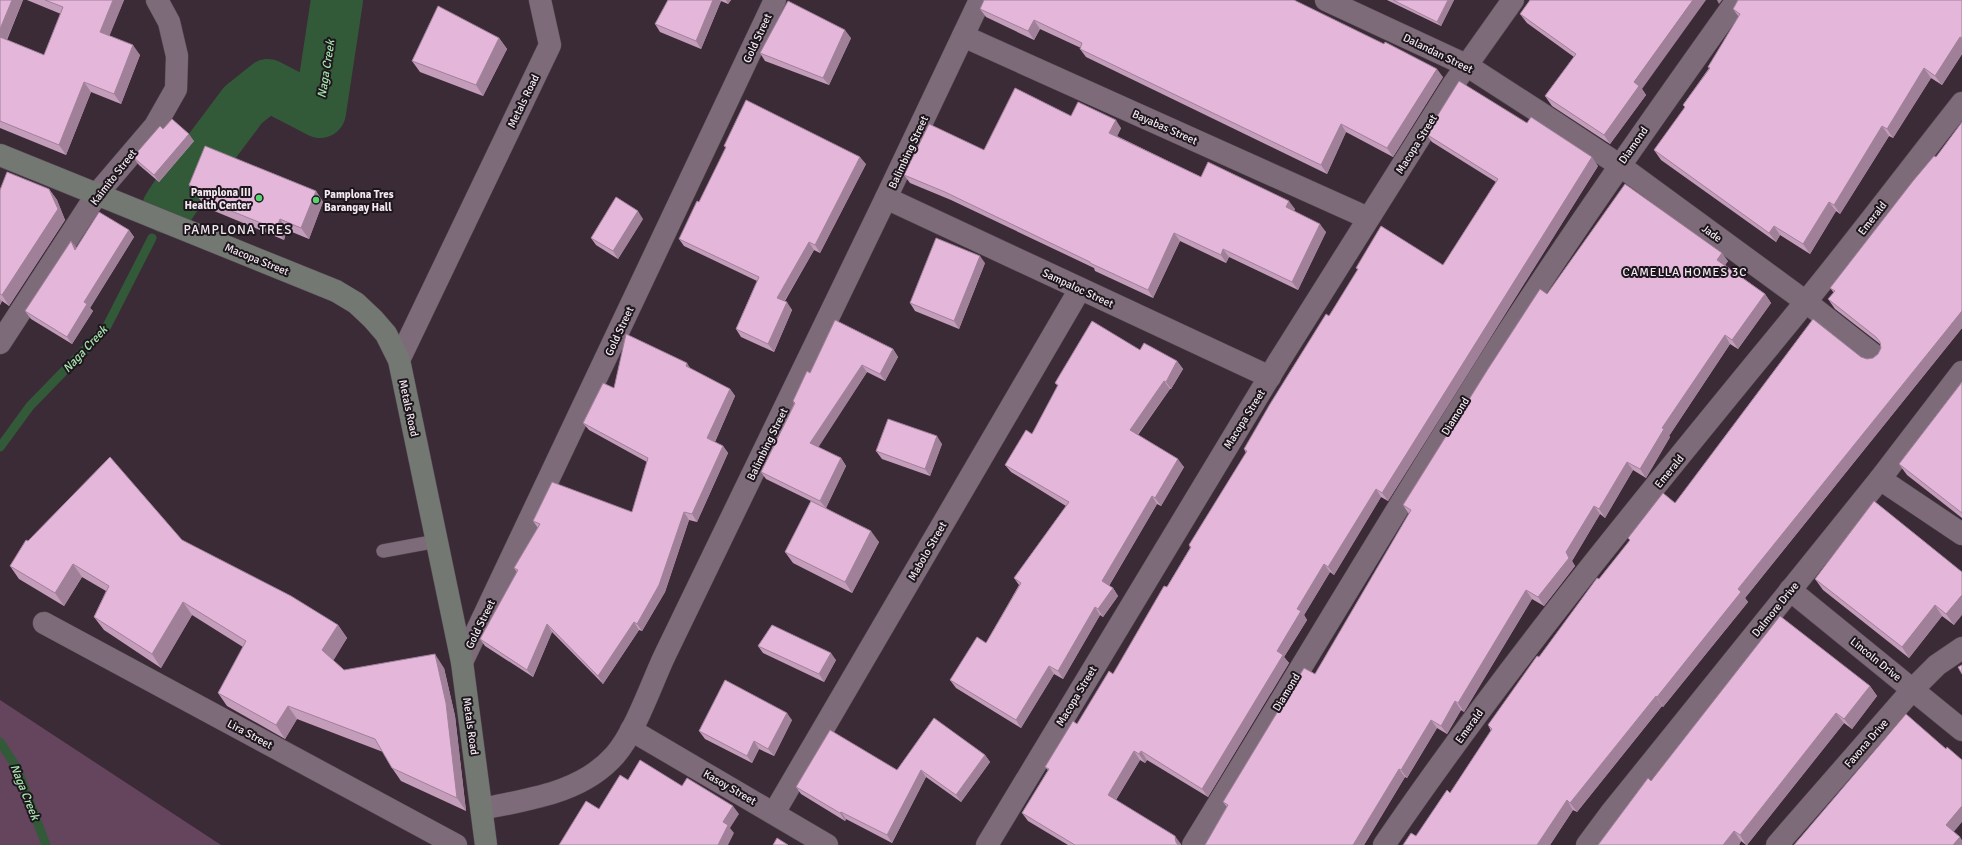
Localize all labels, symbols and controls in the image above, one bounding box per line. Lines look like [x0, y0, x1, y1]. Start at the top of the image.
street label: Gold Street [740, 11, 775, 65]
street label: Dalandan Street [1401, 31, 1475, 76]
water label: Naga Creek [314, 38, 339, 99]
street label: Metals Road [505, 72, 542, 130]
street label: Bayabas Street [1130, 107, 1200, 148]
street label: Macopa Street [1393, 112, 1440, 176]
street label: Balimbing Street [886, 114, 931, 191]
street label: Diamond [1616, 124, 1651, 166]
street label: Kaimito Street [88, 147, 139, 208]
place label: Pamplona III Health Center [185, 186, 252, 212]
place label: Pamplona Tres Barangay Hall [324, 188, 394, 214]
marker: Pamplona III Health Center [254, 193, 264, 203]
marker: Pamplona Tres Barangay Hall [311, 195, 321, 205]
street label: Emerald [1855, 199, 1890, 238]
district label: PAMPLONA TRES [184, 222, 292, 238]
street label: Jade [1699, 222, 1724, 245]
street label: Macopa Street [223, 241, 291, 278]
district label: CAMELLA HOMES 3C [1623, 265, 1747, 280]
street label: Sampaloc Street [1040, 266, 1116, 311]
street label: Gold Street [602, 304, 637, 358]
water label: Naga Creek [60, 322, 112, 376]
street label: Metals Road [396, 378, 421, 438]
street label: Macopa Street [1221, 387, 1268, 451]
street label: Diamond [1439, 395, 1472, 438]
street label: Balimbing Street [744, 406, 791, 483]
street label: Emerald [1652, 452, 1687, 491]
street label: Mabolo Street [905, 519, 950, 583]
street label: Dalmore Drive [1749, 579, 1801, 639]
street label: Gold Street [463, 597, 498, 651]
street label: Lincoln Drive [1848, 635, 1904, 684]
street label: Macopa Street [1053, 664, 1100, 729]
street label: Diamond [1270, 671, 1303, 714]
street label: Metals Road [460, 697, 481, 756]
street label: Emerald [1453, 707, 1486, 746]
street label: Favona Drive [1842, 716, 1891, 770]
street label: Lira Street [225, 717, 275, 752]
water label: Naga Creek [7, 762, 43, 823]
street label: Kasoy Street [701, 767, 759, 808]

